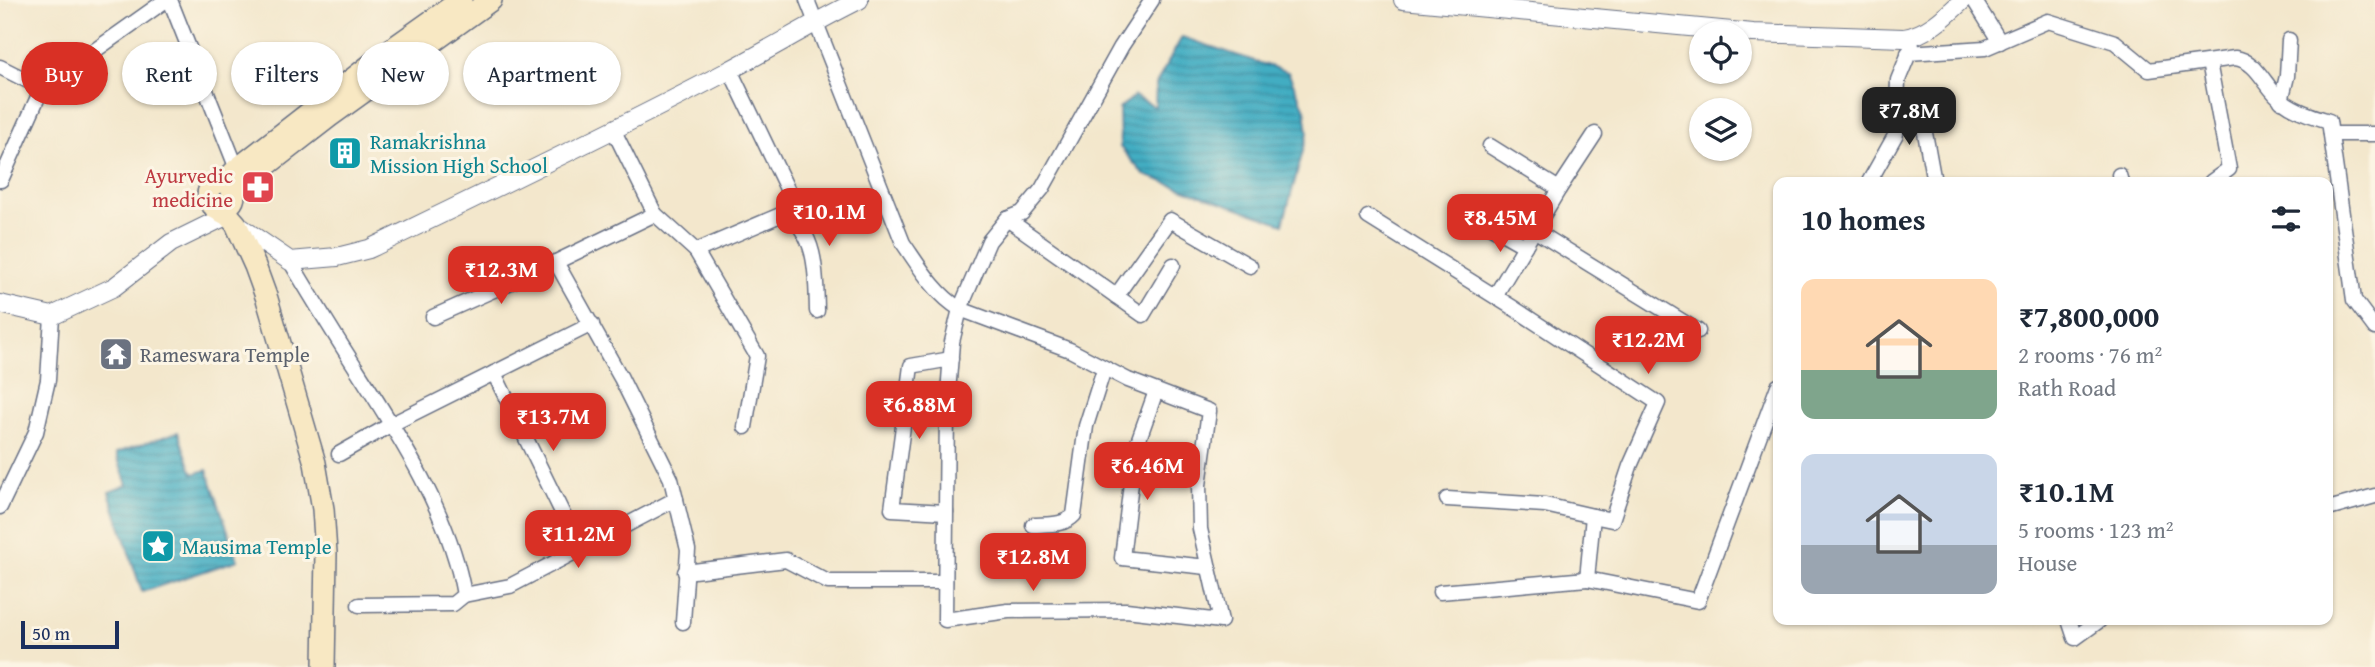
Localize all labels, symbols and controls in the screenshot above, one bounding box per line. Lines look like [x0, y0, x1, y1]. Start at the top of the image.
map controls [1689, 21, 1752, 161]
button: locate [1689, 21, 1752, 84]
chip: Buy [21, 42, 108, 105]
chip: Rent [122, 42, 217, 105]
chip: Filters [231, 42, 343, 105]
chip: New [357, 42, 449, 105]
chip: Apartment [463, 42, 621, 105]
pin: ₹7.8M [1860, 88, 1958, 147]
text: ₹7.8M [1878, 93, 1940, 126]
button: layers [1689, 98, 1752, 161]
place label: Ramakrishna Mission High School [370, 126, 548, 181]
building icon: Ramakrishna Mission High School [326, 134, 364, 172]
place label: Ayurvedic medicine [145, 160, 233, 215]
pharmacy icon: Ayurvedic medicine [239, 168, 277, 206]
pin: ₹10.1M [772, 188, 886, 248]
text: ₹10.1M [792, 194, 866, 227]
pin: ₹8.45M [1443, 194, 1557, 254]
text: 10 homes [1801, 197, 1926, 241]
text: ₹8.45M [1463, 200, 1537, 233]
icon: filters [2267, 200, 2305, 238]
pin: ₹12.3M [444, 246, 558, 306]
text: ₹12.3M [464, 252, 538, 285]
text: ₹7,800,000 [2018, 294, 2159, 338]
icon: home [1857, 307, 1941, 391]
pin: ₹12.2M [1591, 316, 1705, 376]
text: ₹12.2M [1611, 322, 1685, 355]
temple icon: Rameswara Temple [97, 335, 135, 373]
text: 2 rooms · 76 m² [2018, 338, 2162, 371]
place label: Rameswara Temple [140, 339, 310, 370]
text: Rath Road [2018, 371, 2116, 404]
pin: ₹6.88M [862, 382, 976, 441]
text: ₹6.88M [882, 387, 956, 420]
pin: ₹13.7M [496, 393, 610, 453]
text: ₹13.7M [516, 399, 590, 432]
pin: ₹6.46M [1090, 442, 1204, 502]
text: ₹6.46M [1110, 448, 1184, 481]
text: ₹10.1M [2018, 469, 2114, 513]
icon: home [1857, 482, 1941, 566]
pin: ₹11.2M [521, 510, 635, 570]
text: 5 rooms · 123 m² [2018, 513, 2173, 546]
text: ₹11.2M [541, 516, 615, 549]
place icon: Mausima Temple [139, 527, 177, 565]
place label: Mausima Temple [182, 531, 332, 562]
pin: ₹12.8M [976, 534, 1090, 593]
text: ₹12.8M [996, 539, 1070, 572]
text: House [2018, 546, 2077, 579]
scale bar [21, 618, 119, 650]
text: 50 m [32, 619, 70, 647]

